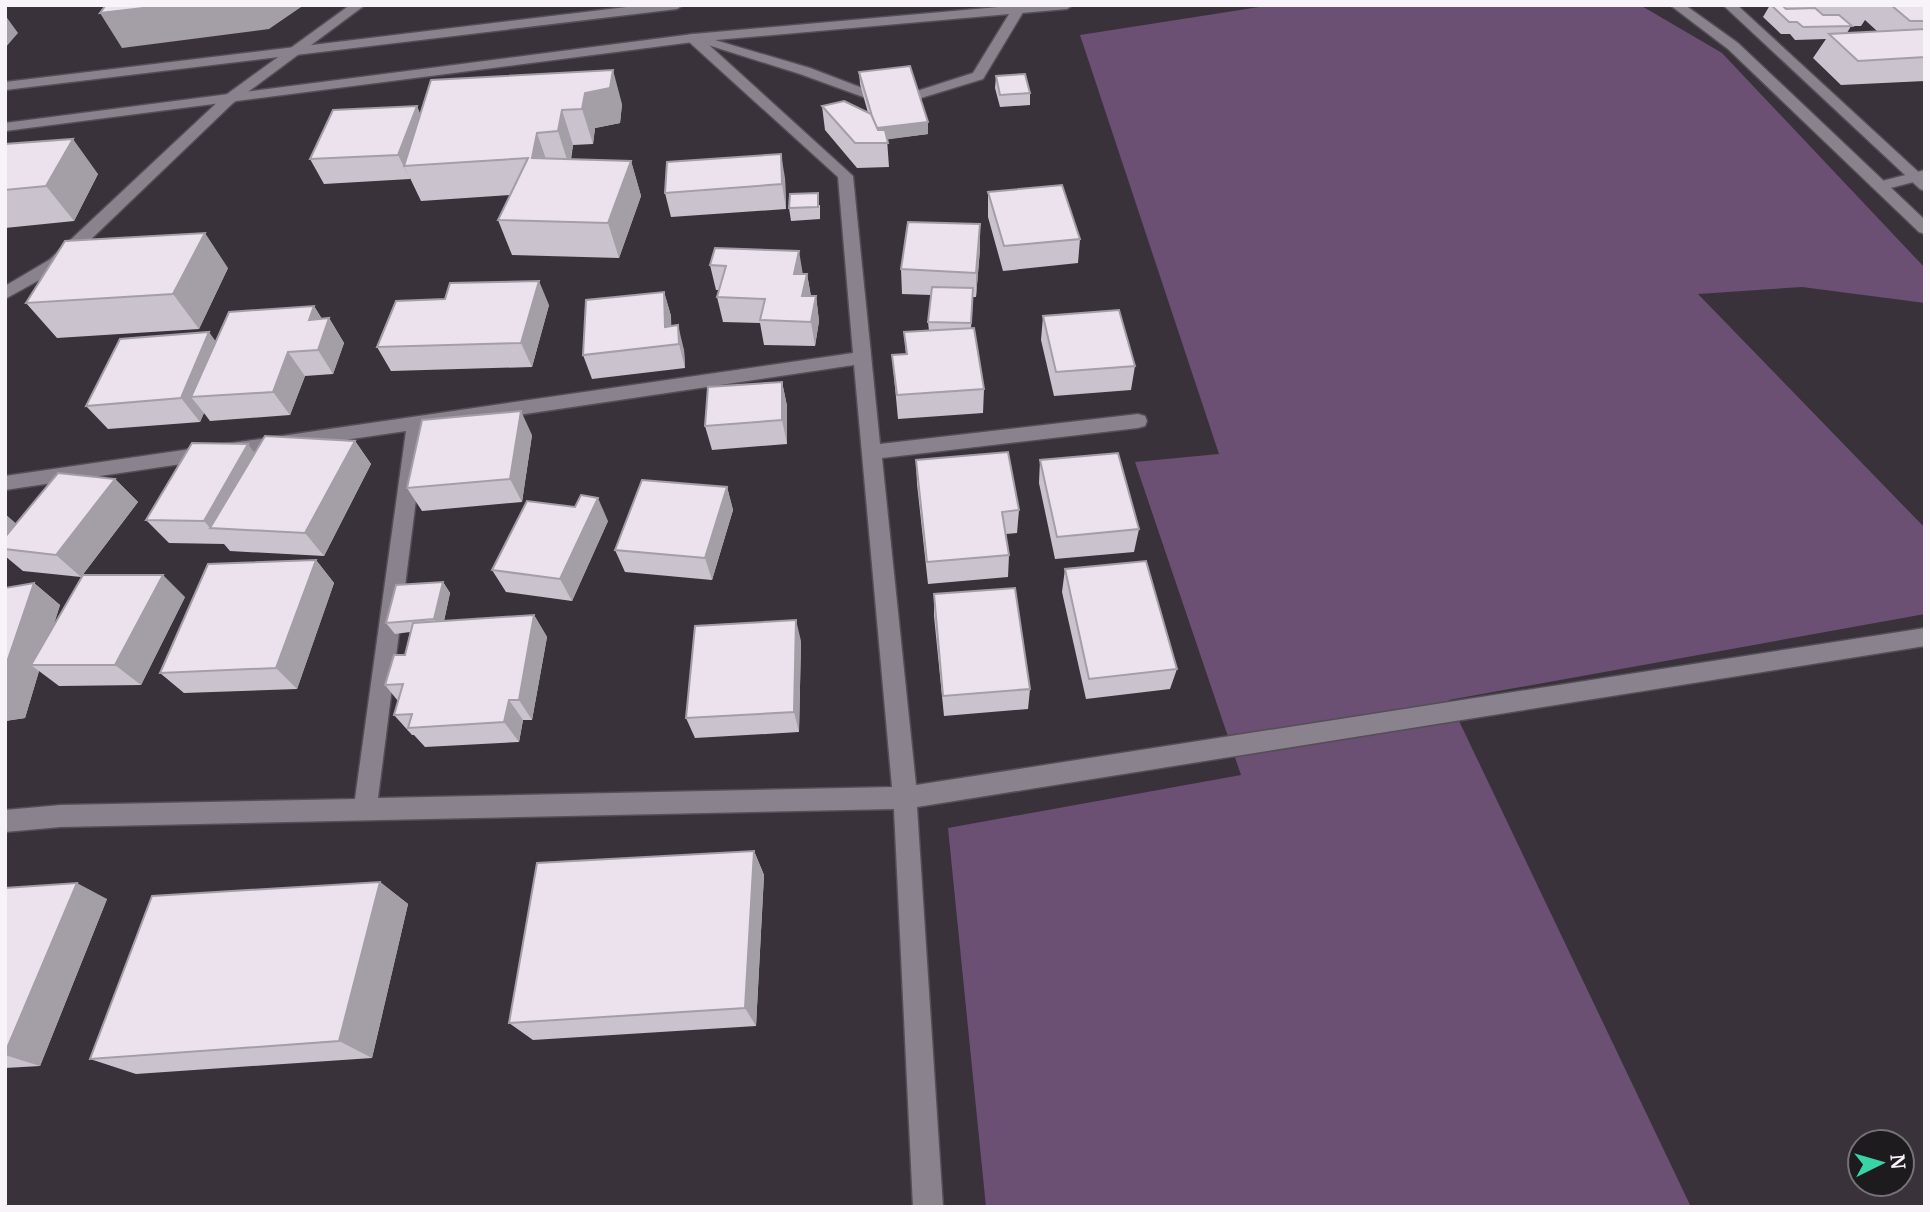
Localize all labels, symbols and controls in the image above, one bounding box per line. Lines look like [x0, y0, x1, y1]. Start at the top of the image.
north arrow [1846, 1128, 1916, 1198]
text: N [1885, 1153, 1911, 1170]

